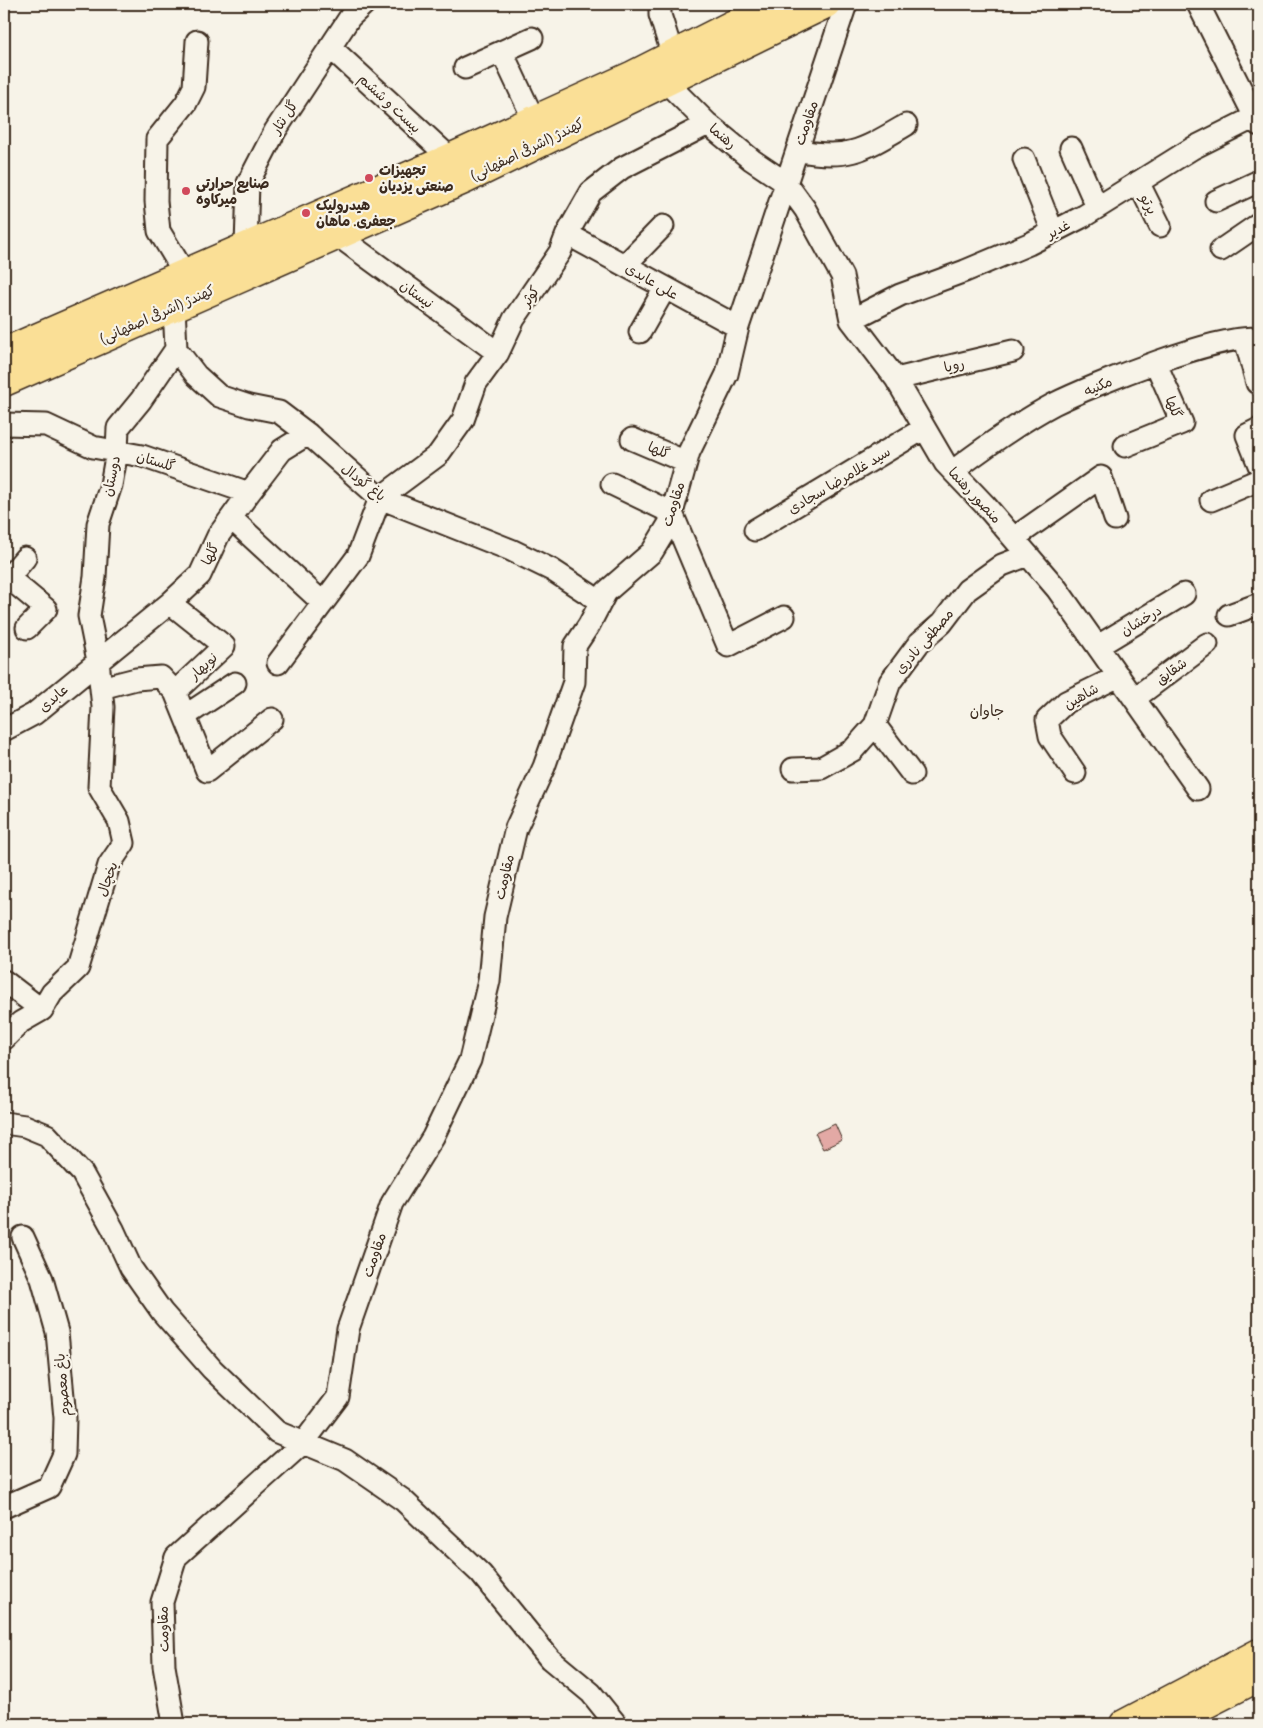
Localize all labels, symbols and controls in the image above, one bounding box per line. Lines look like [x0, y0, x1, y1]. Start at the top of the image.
street label: بیست و ششم [354, 69, 425, 138]
street label: گل نثار [266, 97, 302, 138]
street label: مقاومت [790, 98, 822, 148]
street label: کهندژ (اشرفی اصفهانی) [467, 114, 587, 184]
street label: رهنما [706, 119, 740, 153]
place label: تجهیزات صنعتی یزدیان [379, 161, 454, 195]
marker: تجهیزات صنعتی یزدیان [363, 172, 375, 184]
place label: صنایع حرارتی میرکاوه [196, 174, 269, 208]
marker: صنایع حرارتی میرکاوه [180, 185, 192, 197]
street label: پرتو [1135, 190, 1162, 217]
place label: هیدرولیک جعفری. ماهان [316, 196, 396, 230]
marker: هیدرولیک جعفری. ماهان [300, 207, 312, 219]
street label: غدیر [1042, 215, 1073, 243]
street label: علی عابدی [622, 259, 682, 303]
street label: نیستان [397, 276, 437, 312]
street label: کهندژ (اشرفی اصفهانی) [97, 281, 217, 347]
street label: کوثر [516, 282, 543, 311]
street label: رویا [942, 354, 966, 376]
street label: مکنیه [1081, 372, 1115, 400]
street label: گلها [1162, 393, 1186, 421]
street label: گلها [645, 437, 673, 463]
street label: سید غلامرضا سجادی [784, 442, 894, 518]
street label: گلستان [135, 447, 177, 475]
street label: دوستان [98, 454, 124, 498]
street label: باغ گودال [337, 459, 390, 506]
street label: منصور رهنما [944, 463, 1006, 527]
street label: مقاومت [657, 479, 689, 529]
street label: گلها [197, 540, 223, 568]
street label: درخشان [1117, 601, 1165, 639]
street label: مصطفی نادری [891, 605, 957, 677]
street label: نوبهار [184, 648, 221, 684]
street label: شقایق [1152, 653, 1190, 689]
street label: شاهین [1060, 679, 1102, 713]
street label: عابدی [35, 680, 71, 716]
district label: جاوان [970, 701, 1004, 720]
street label: مقاومت [490, 853, 518, 901]
street label: یخچال [92, 859, 122, 899]
street label: مقاومت [358, 1230, 390, 1280]
street label: باغ معصوم [50, 1352, 77, 1417]
street label: مقاومت [154, 1606, 172, 1652]

